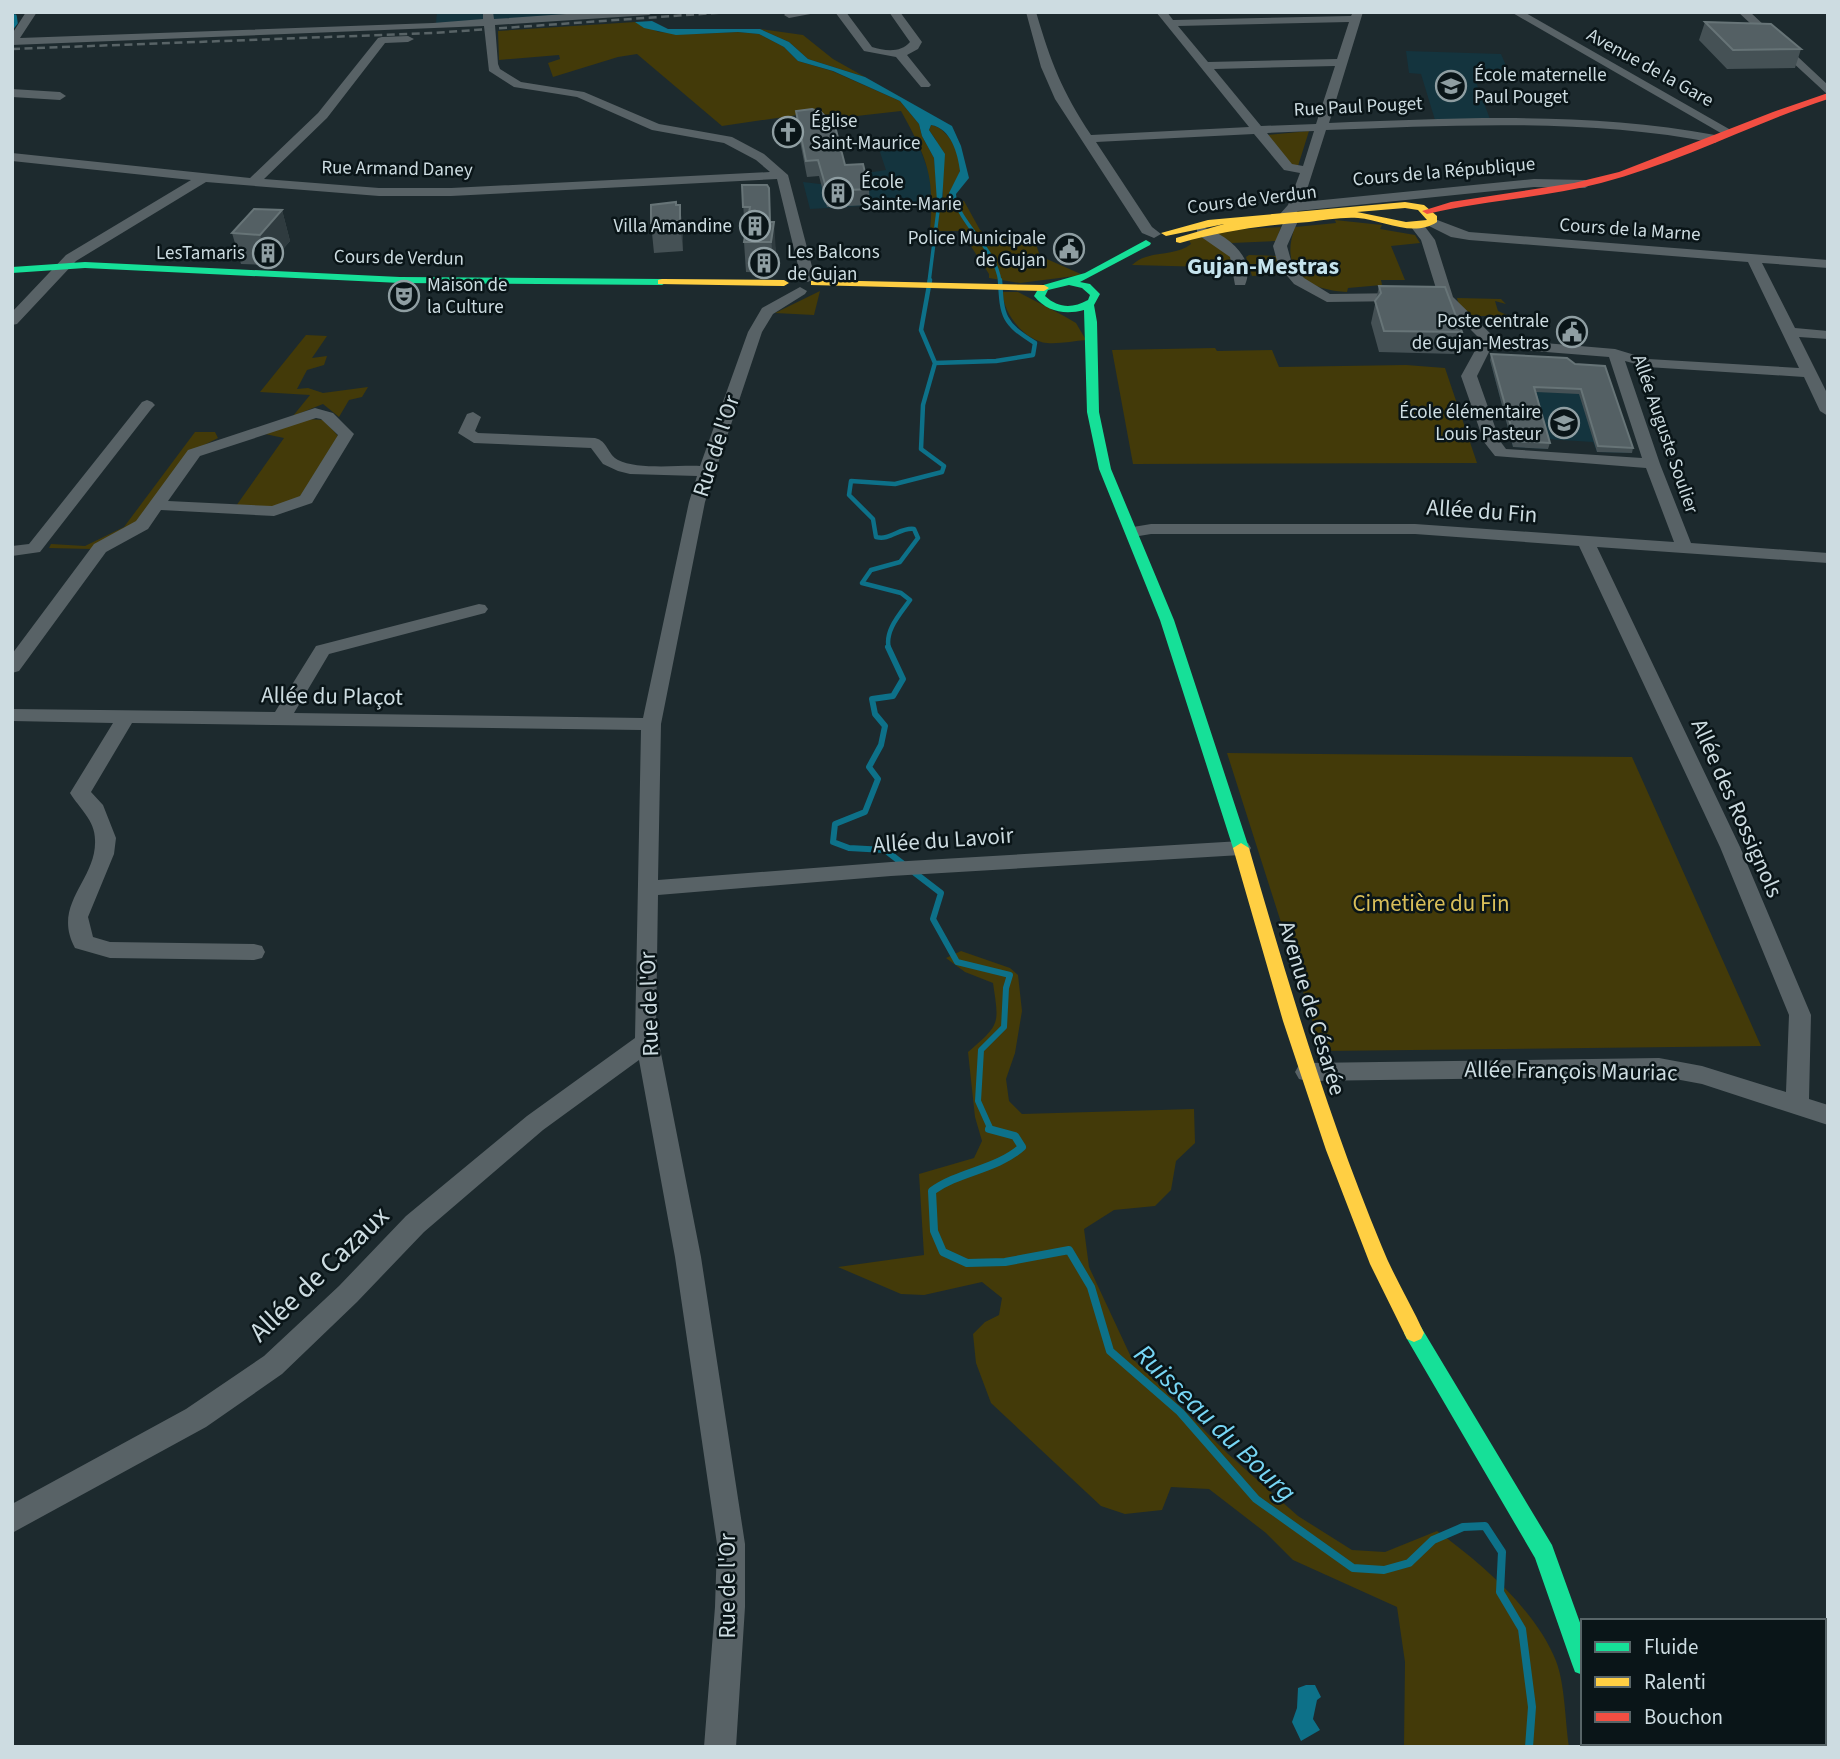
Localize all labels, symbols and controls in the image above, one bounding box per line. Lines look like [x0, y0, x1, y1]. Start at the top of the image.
street label: Avenue de la Gare [1582, 22, 1718, 114]
place label: École maternelle Paul Pouget [1474, 62, 1607, 111]
school or university icon: École maternelle Paul Pouget [1434, 69, 1468, 103]
street label: Rue Paul Pouget [1293, 90, 1424, 124]
place label: Église Saint-Maurice [811, 108, 920, 157]
church icon: Église Saint-Maurice [771, 115, 805, 149]
street label: Cours de la République [1352, 151, 1536, 193]
street label: Rue Armand Daney [321, 154, 473, 184]
place label: École Sainte-Marie [861, 169, 962, 218]
building icon: École Sainte-Marie [821, 176, 855, 210]
street label: Cours de Verdun [1186, 179, 1318, 221]
building icon: Villa Amandine [738, 209, 772, 243]
street label: Cours de la Marne [1558, 212, 1702, 248]
place label: Villa Amandine [613, 213, 732, 240]
place label: Police Municipale de Gujan [908, 225, 1046, 274]
public building icon: Police Municipale de Gujan [1052, 232, 1086, 266]
building icon: LesTamaris [251, 236, 285, 270]
place label: Les Balcons de Gujan [787, 239, 880, 288]
place label: LesTamaris [156, 240, 245, 267]
street label: Cours de Verdun [334, 243, 464, 273]
building icon: Les Balcons de Gujan [747, 246, 781, 280]
district label: Gujan-Mestras [1187, 249, 1339, 284]
place label: Maison de la Culture [427, 272, 507, 321]
theatre icon: Maison de la Culture [387, 279, 421, 313]
place label: Poste centrale de Gujan-Mestras [1412, 308, 1549, 357]
public building icon: Poste centrale de Gujan-Mestras [1555, 315, 1589, 349]
street label: Allée Auguste Soulier [1625, 351, 1705, 517]
street label: Rue de l'Or [684, 390, 748, 501]
place label: École élémentaire Louis Pasteur [1399, 399, 1541, 448]
school or university icon: École élémentaire Louis Pasteur [1547, 406, 1581, 440]
street label: Allée du Fin [1425, 491, 1539, 531]
street label: Allée du Plaçot [261, 678, 403, 714]
street label: Allée des Rossignols [1683, 713, 1791, 903]
street label: Allée du Lavoir [871, 819, 1016, 861]
park label: Cimetière du Fin [1352, 887, 1510, 920]
street label: Avenue de Césarée [1270, 917, 1354, 1099]
street label: Rue de l'Or [631, 950, 667, 1057]
street label: Allée François Mauriac [1464, 1053, 1678, 1089]
street label: Allée de Cazaux [240, 1196, 398, 1351]
water label: Ruisseau du Bourg [1125, 1335, 1305, 1511]
street label: Rue de l'Or [711, 1532, 744, 1639]
legend [1581, 1619, 1826, 1745]
text: Fluide [1644, 1632, 1698, 1662]
text: Ralenti [1644, 1667, 1706, 1697]
text: Bouchon [1644, 1702, 1723, 1732]

